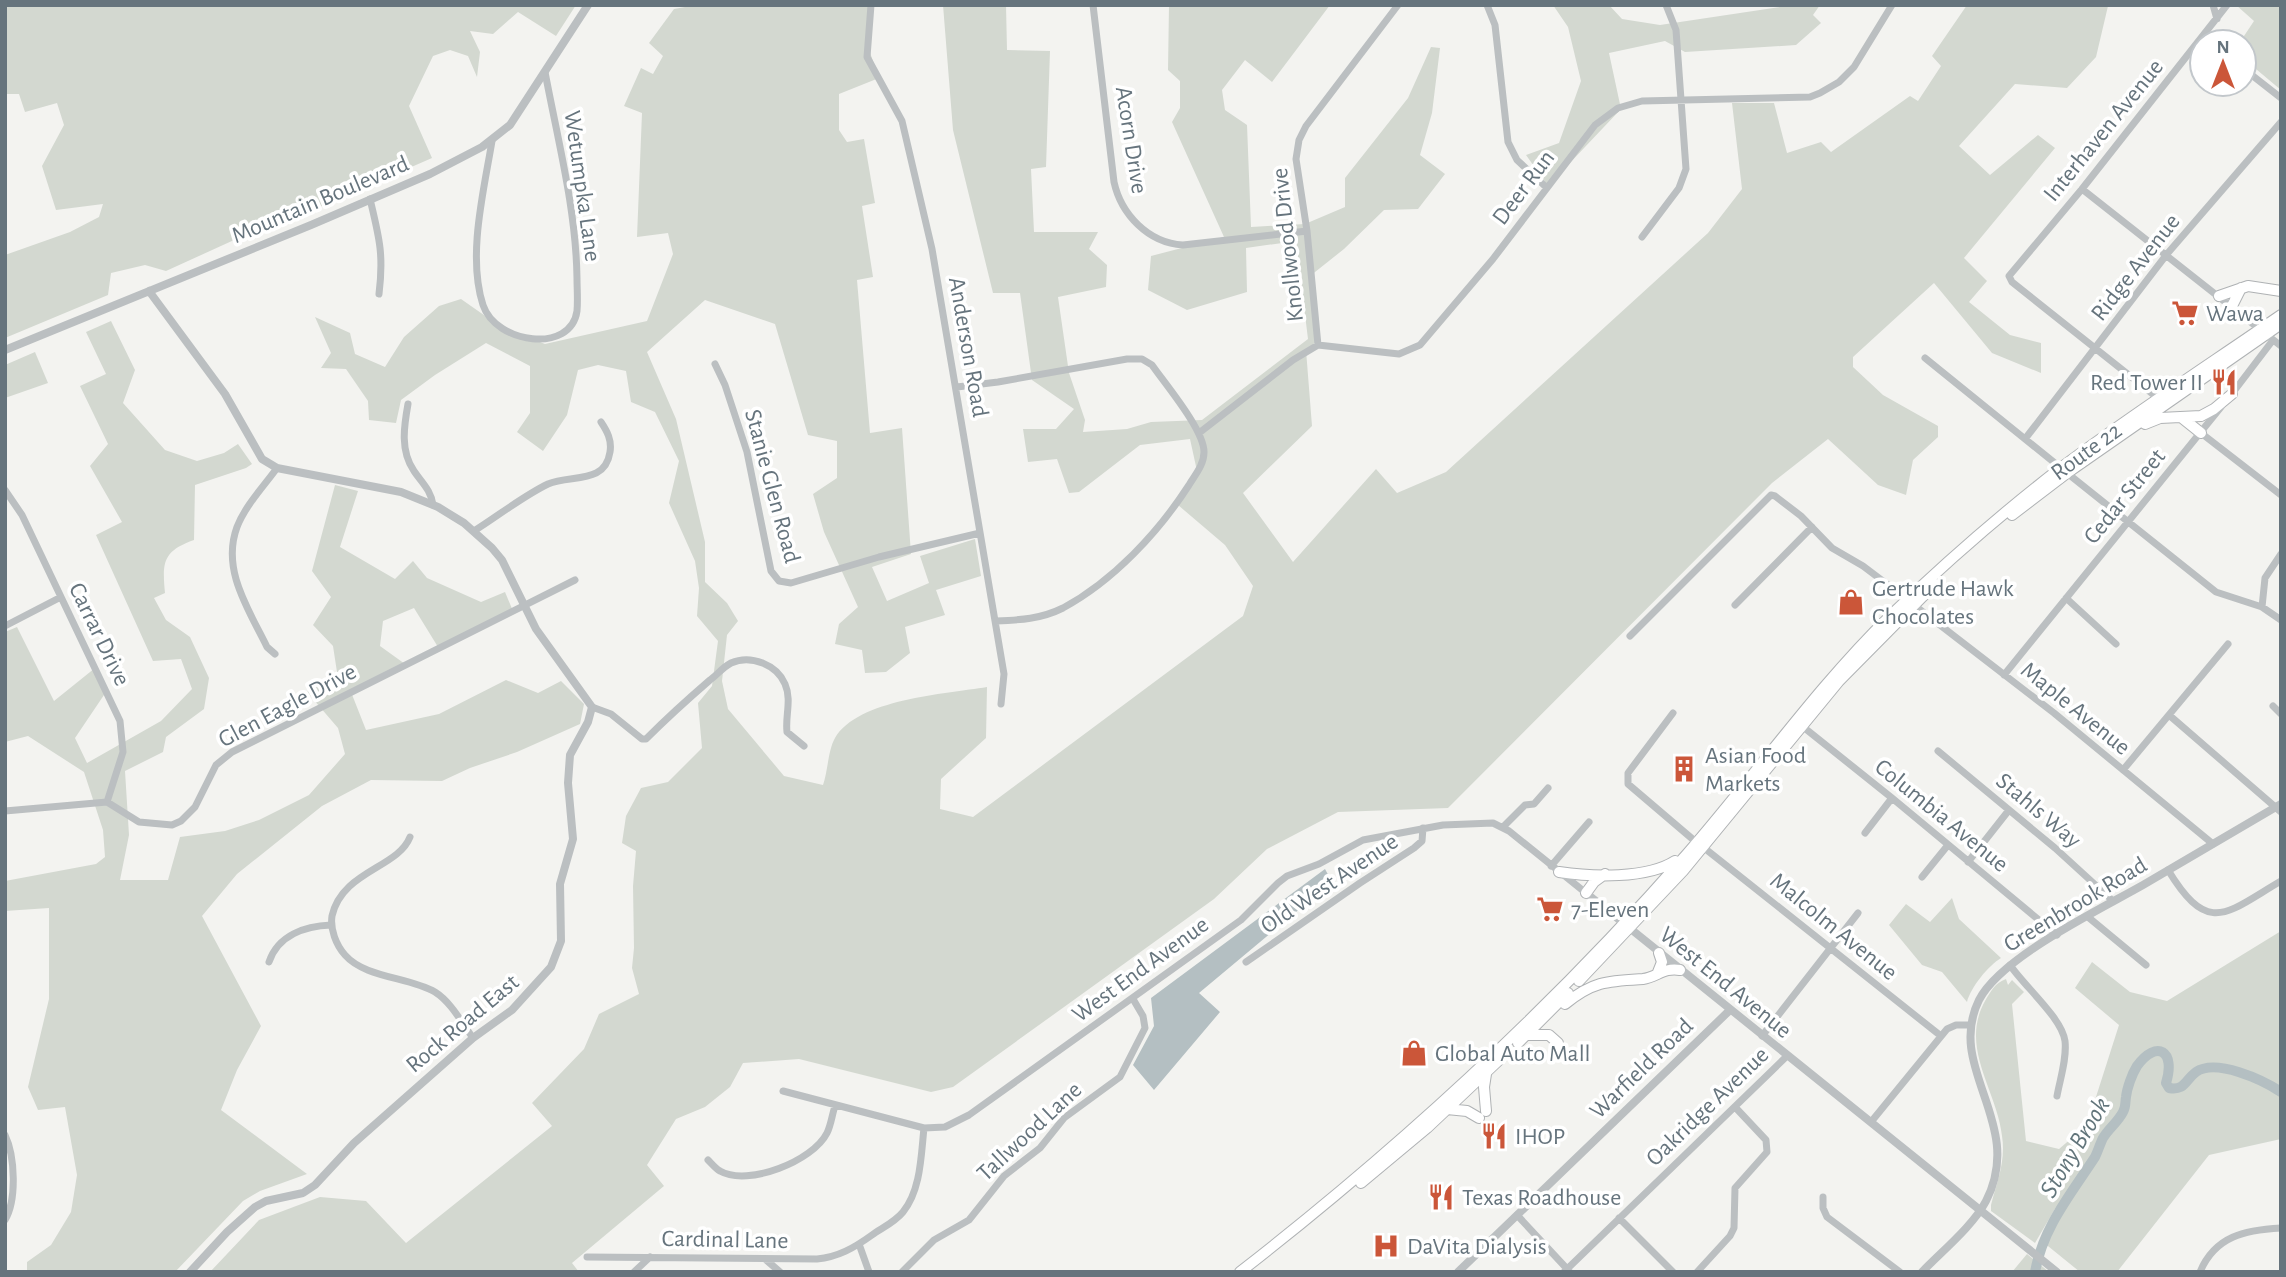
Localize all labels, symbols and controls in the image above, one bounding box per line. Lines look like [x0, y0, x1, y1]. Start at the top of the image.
north arrow [2188, 28, 2258, 98]
text: N [2216, 38, 2230, 57]
street label: Interhaven Avenue [2039, 55, 2168, 206]
street label: Acorn Drive [1111, 85, 1151, 195]
street label: Wetumpka Lane [560, 109, 604, 263]
street label: Deer Run [1488, 146, 1559, 229]
street label: Mountain Boulevard [228, 152, 413, 248]
street label: Knollwood Drive [1268, 167, 1308, 323]
street label: Ridge Avenue [2087, 210, 2185, 326]
street label: Anderson Road [944, 275, 992, 419]
supermarket icon: Wawa [2170, 298, 2200, 328]
place label: Wawa [2206, 302, 2264, 326]
restaurant icon: Red Tower II [2209, 367, 2239, 397]
place label: Red Tower II [2090, 371, 2203, 395]
street label: Stanie Glen Road [740, 407, 804, 566]
street label: Route 22 [2047, 418, 2126, 485]
street label: Cedar Street [2079, 444, 2170, 549]
place label: Gertrude Hawk Chocolates [1872, 577, 2014, 629]
street label: Carrar Drive [64, 579, 134, 690]
shop icon: Gertrude Hawk Chocolates [1836, 587, 1866, 617]
street label: Maple Avenue [2016, 658, 2135, 760]
street label: Glen Eagle Drive [215, 660, 360, 752]
place label: Asian Food Markets [1705, 744, 1806, 796]
building icon: Asian Food Markets [1669, 754, 1699, 784]
street label: Columbia Avenue [1870, 755, 2013, 877]
street label: Stahls Way [1991, 769, 2085, 853]
street label: Old West Avenue [1257, 829, 1402, 938]
street label: Greenbrook Road [2000, 853, 2151, 957]
street label: Malcolm Avenue [1765, 868, 1901, 985]
supermarket icon: 7-Eleven [1535, 894, 1565, 924]
place label: 7-Eleven [1571, 898, 1649, 922]
street label: West End Avenue [1068, 912, 1213, 1027]
street label: West End Avenue [1655, 922, 1796, 1043]
street label: Rock Road East [402, 970, 524, 1078]
street label: Warfield Road [1585, 1014, 1698, 1124]
shop icon: Global Auto Mall [1399, 1038, 1429, 1068]
place label: Global Auto Mall [1435, 1042, 1591, 1066]
street label: Oakridge Avenue [1642, 1043, 1774, 1171]
street label: Tallwood Lane [973, 1078, 1087, 1186]
water label: Stony Brook [2035, 1093, 2115, 1202]
restaurant icon: IHOP [1479, 1121, 1509, 1151]
place label: IHOP [1515, 1125, 1565, 1149]
restaurant icon: Texas Roadhouse [1426, 1182, 1456, 1212]
place label: Texas Roadhouse [1462, 1186, 1621, 1210]
street label: Cardinal Lane [661, 1227, 789, 1253]
hospital icon: DaVita Dialysis [1371, 1231, 1401, 1261]
place label: DaVita Dialysis [1407, 1235, 1547, 1259]

